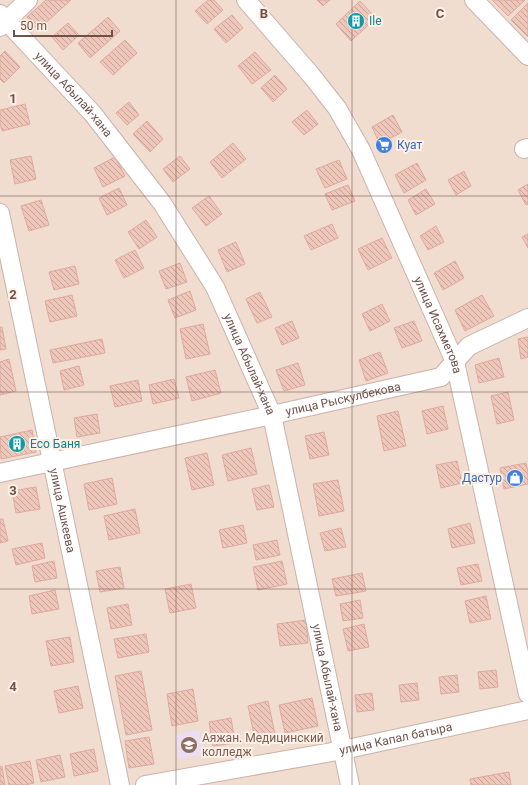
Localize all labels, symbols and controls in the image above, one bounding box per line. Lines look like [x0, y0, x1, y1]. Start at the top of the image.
text: B [260, 6, 268, 21]
text: C [436, 6, 445, 21]
building icon: Ile [346, 11, 366, 31]
scale bar [14, 12, 112, 38]
place label: Ile [369, 14, 382, 28]
text: 50 m [20, 19, 47, 33]
street label: улица Абылай-хана [32, 49, 115, 140]
text: 1 [9, 91, 17, 106]
supermarket icon: Куат [374, 135, 394, 155]
place label: Куат [397, 138, 423, 152]
street label: улица Исахметова [411, 274, 464, 375]
text: 2 [9, 287, 17, 302]
street label: улица Абылай-хана [221, 311, 278, 417]
street label: улица Рыскулбекова [284, 379, 402, 419]
building icon: Eco Баня [7, 434, 27, 454]
place label: Eco Баня [30, 437, 80, 451]
street label: улица Ашкеева [47, 467, 78, 554]
shop icon: Дастур [505, 468, 525, 488]
place label: Дастур [462, 471, 502, 485]
text: 3 [9, 483, 17, 498]
street label: улица Абылай-хана [309, 623, 345, 733]
text: 4 [9, 679, 17, 694]
street label: улица Капал батыра [338, 720, 453, 758]
place label: Аяжан. Медицинский колледж [202, 731, 324, 759]
school or university icon: Аяжан. Медицинский колледж [179, 735, 199, 755]

